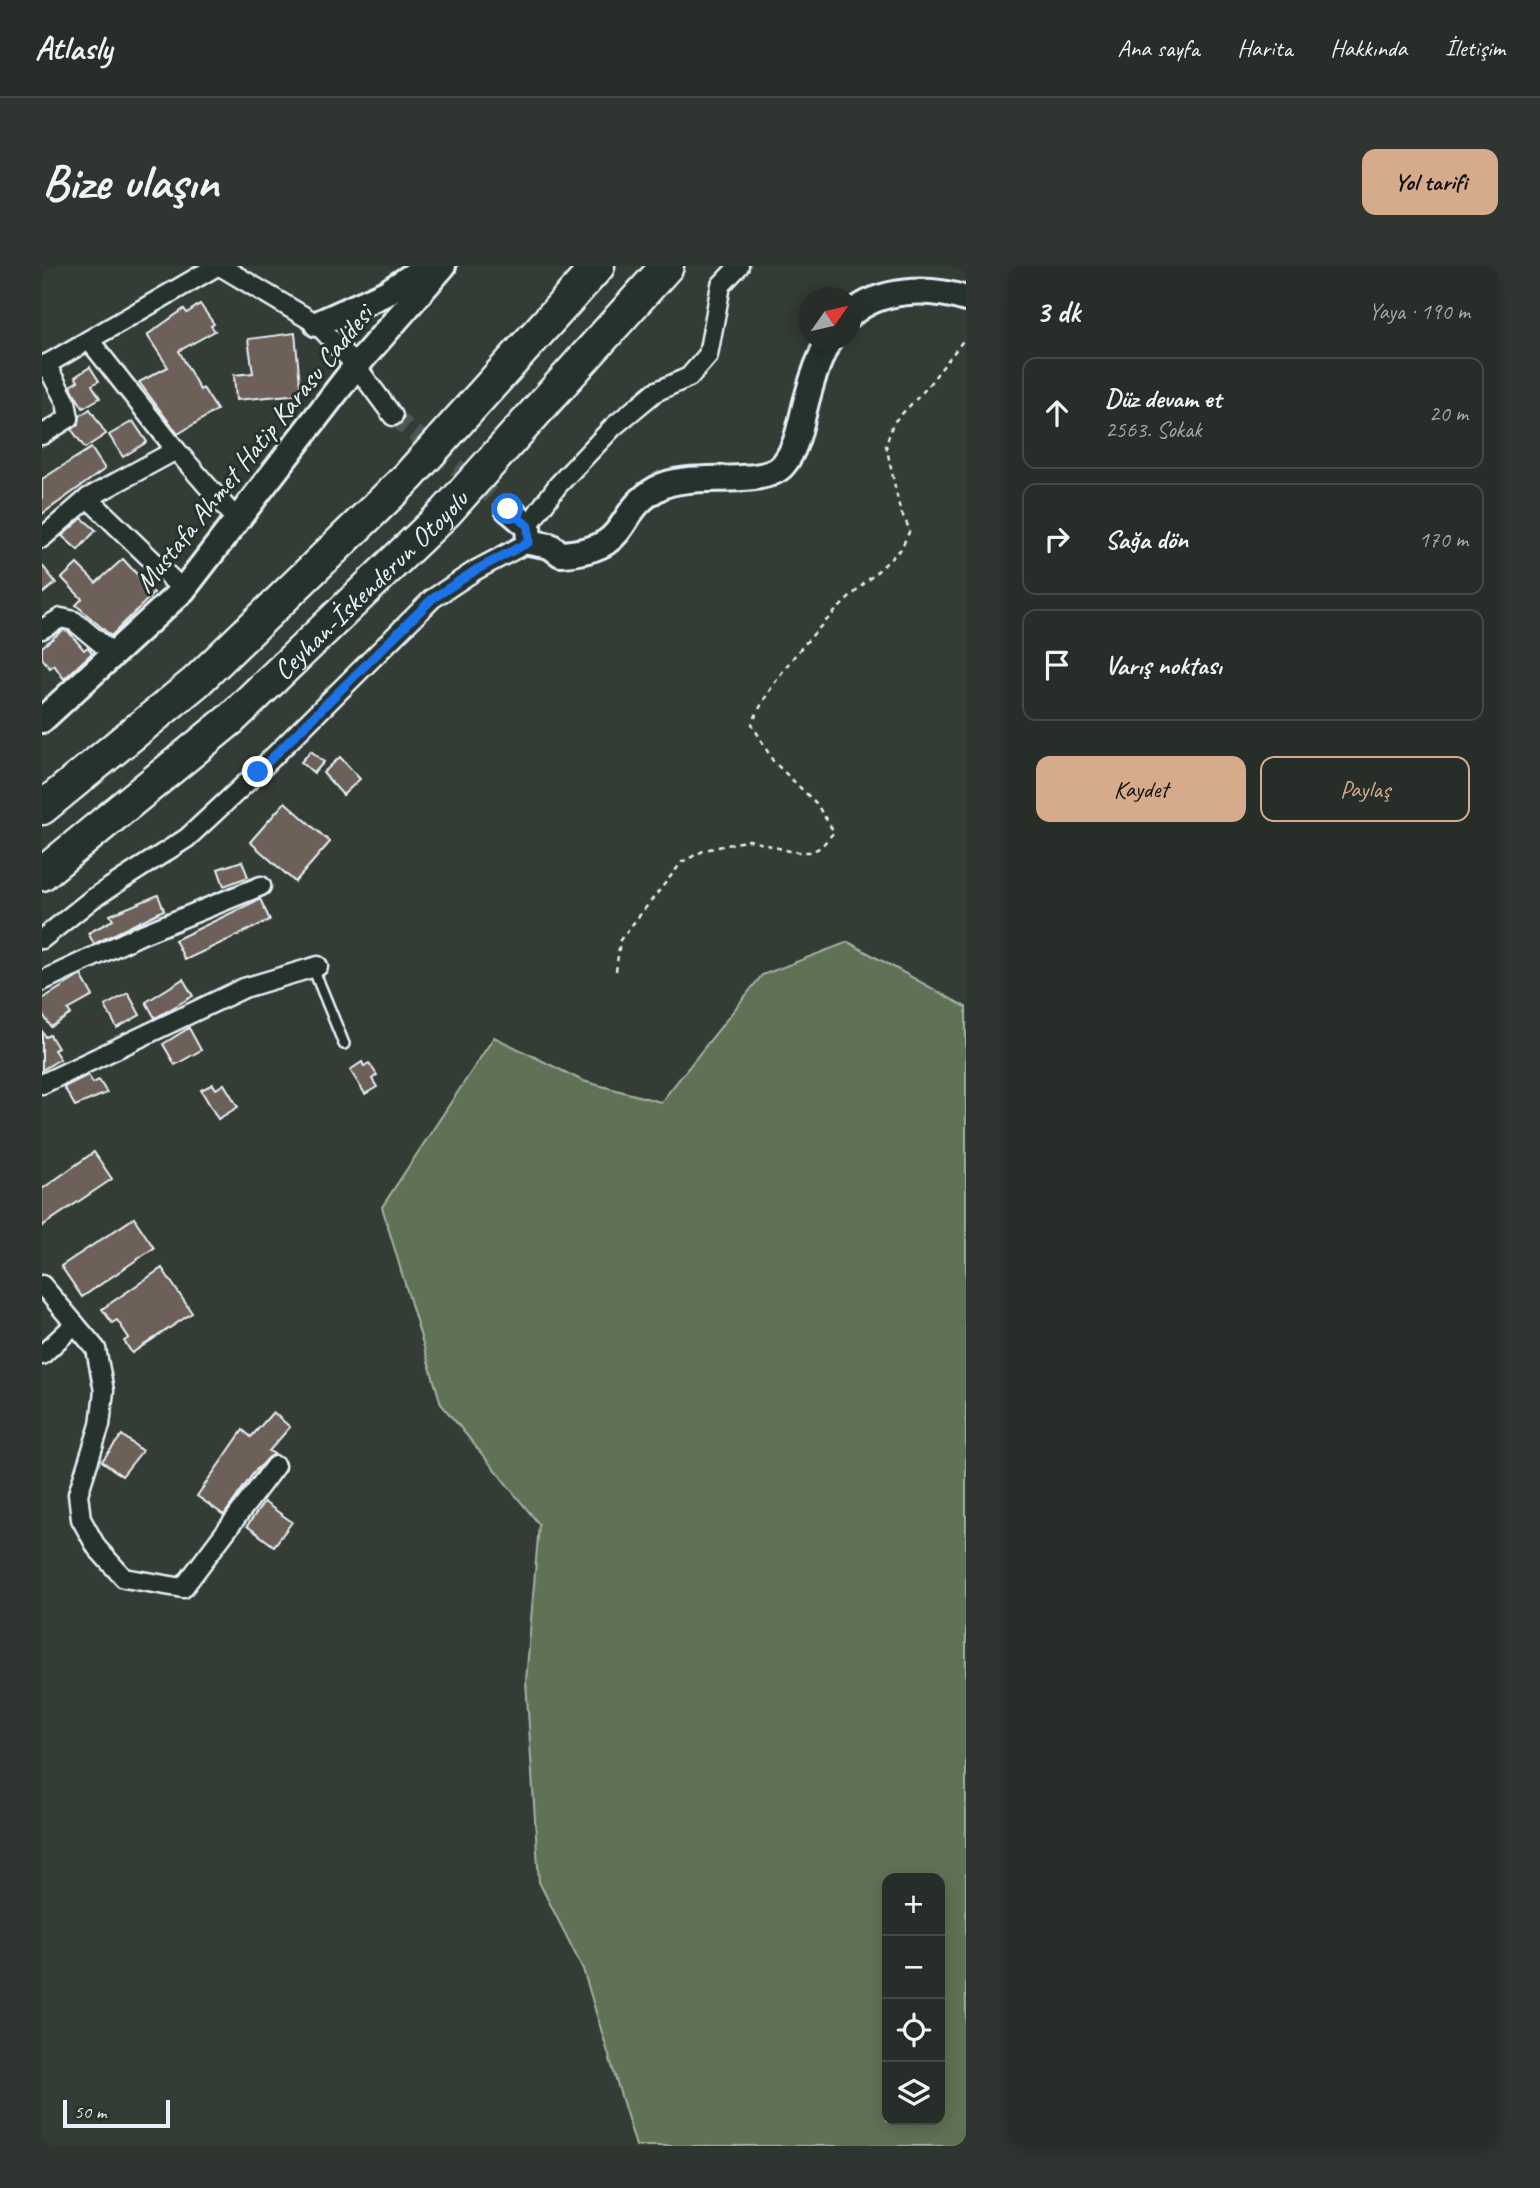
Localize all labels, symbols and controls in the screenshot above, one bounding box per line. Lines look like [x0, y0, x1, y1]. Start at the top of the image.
text: Atlasly [35, 27, 112, 69]
text: Ana sayfa [1118, 33, 1199, 63]
text: Harita [1237, 33, 1292, 63]
text: Hakkında [1330, 33, 1407, 63]
text: İletişim [1445, 33, 1505, 63]
button: Yol tarifi [1362, 149, 1498, 215]
text: Bize ulaşın [42, 151, 218, 213]
north arrow [798, 287, 861, 350]
text: 3 dk [1036, 293, 1080, 331]
street label: Mustafa Ahmet Hatip Karasu Caddesi [127, 295, 382, 599]
text: Yaya · 190 m [1368, 297, 1470, 326]
text: Düz devam et [1105, 382, 1221, 415]
icon: ahead [1038, 394, 1076, 432]
text: 20 m [1429, 399, 1468, 428]
text: 2563. Sokak [1105, 415, 1202, 444]
street label: Ceyhan-İskenderun Otoyolu [266, 481, 477, 687]
route start [492, 493, 523, 524]
icon: right [1038, 520, 1076, 558]
text: Sağa dön [1105, 523, 1188, 556]
text: 170 m [1419, 525, 1468, 554]
icon: arrive [1038, 646, 1076, 684]
text: Varış noktası [1105, 649, 1222, 682]
route end [242, 756, 273, 787]
button: Kaydet [1036, 756, 1246, 822]
button: Paylaş [1260, 756, 1470, 822]
map controls [882, 1873, 945, 2125]
button: + [882, 1873, 945, 1936]
button: − [882, 1936, 945, 1999]
button: locate [882, 1999, 945, 2062]
button: layers [882, 2062, 945, 2125]
scale bar [63, 2097, 170, 2129]
text: 50 m [74, 2100, 106, 2124]

